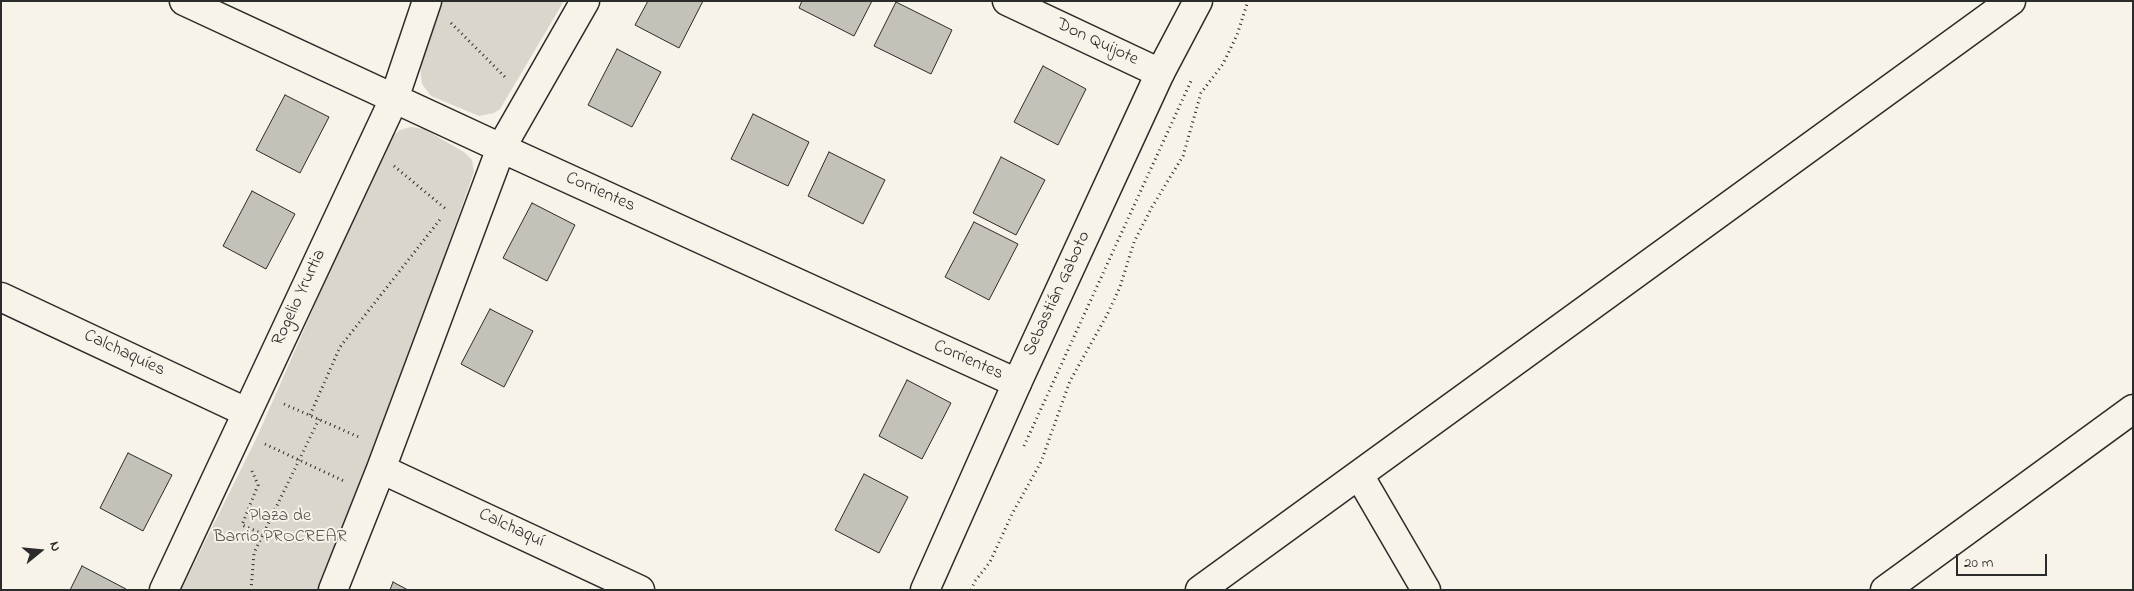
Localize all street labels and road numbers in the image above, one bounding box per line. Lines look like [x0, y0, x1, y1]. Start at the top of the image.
street label: Don Quijote [1053, 15, 1141, 71]
street label: Corrientes [562, 168, 638, 218]
street label: Sebastián Gaboto [1020, 228, 1096, 360]
street label: Rogelio Yrurtia [268, 246, 332, 350]
street label: Calchaquíes [80, 326, 168, 382]
street label: Corrientes [930, 336, 1006, 386]
street label: Calchaquí [475, 504, 547, 554]

